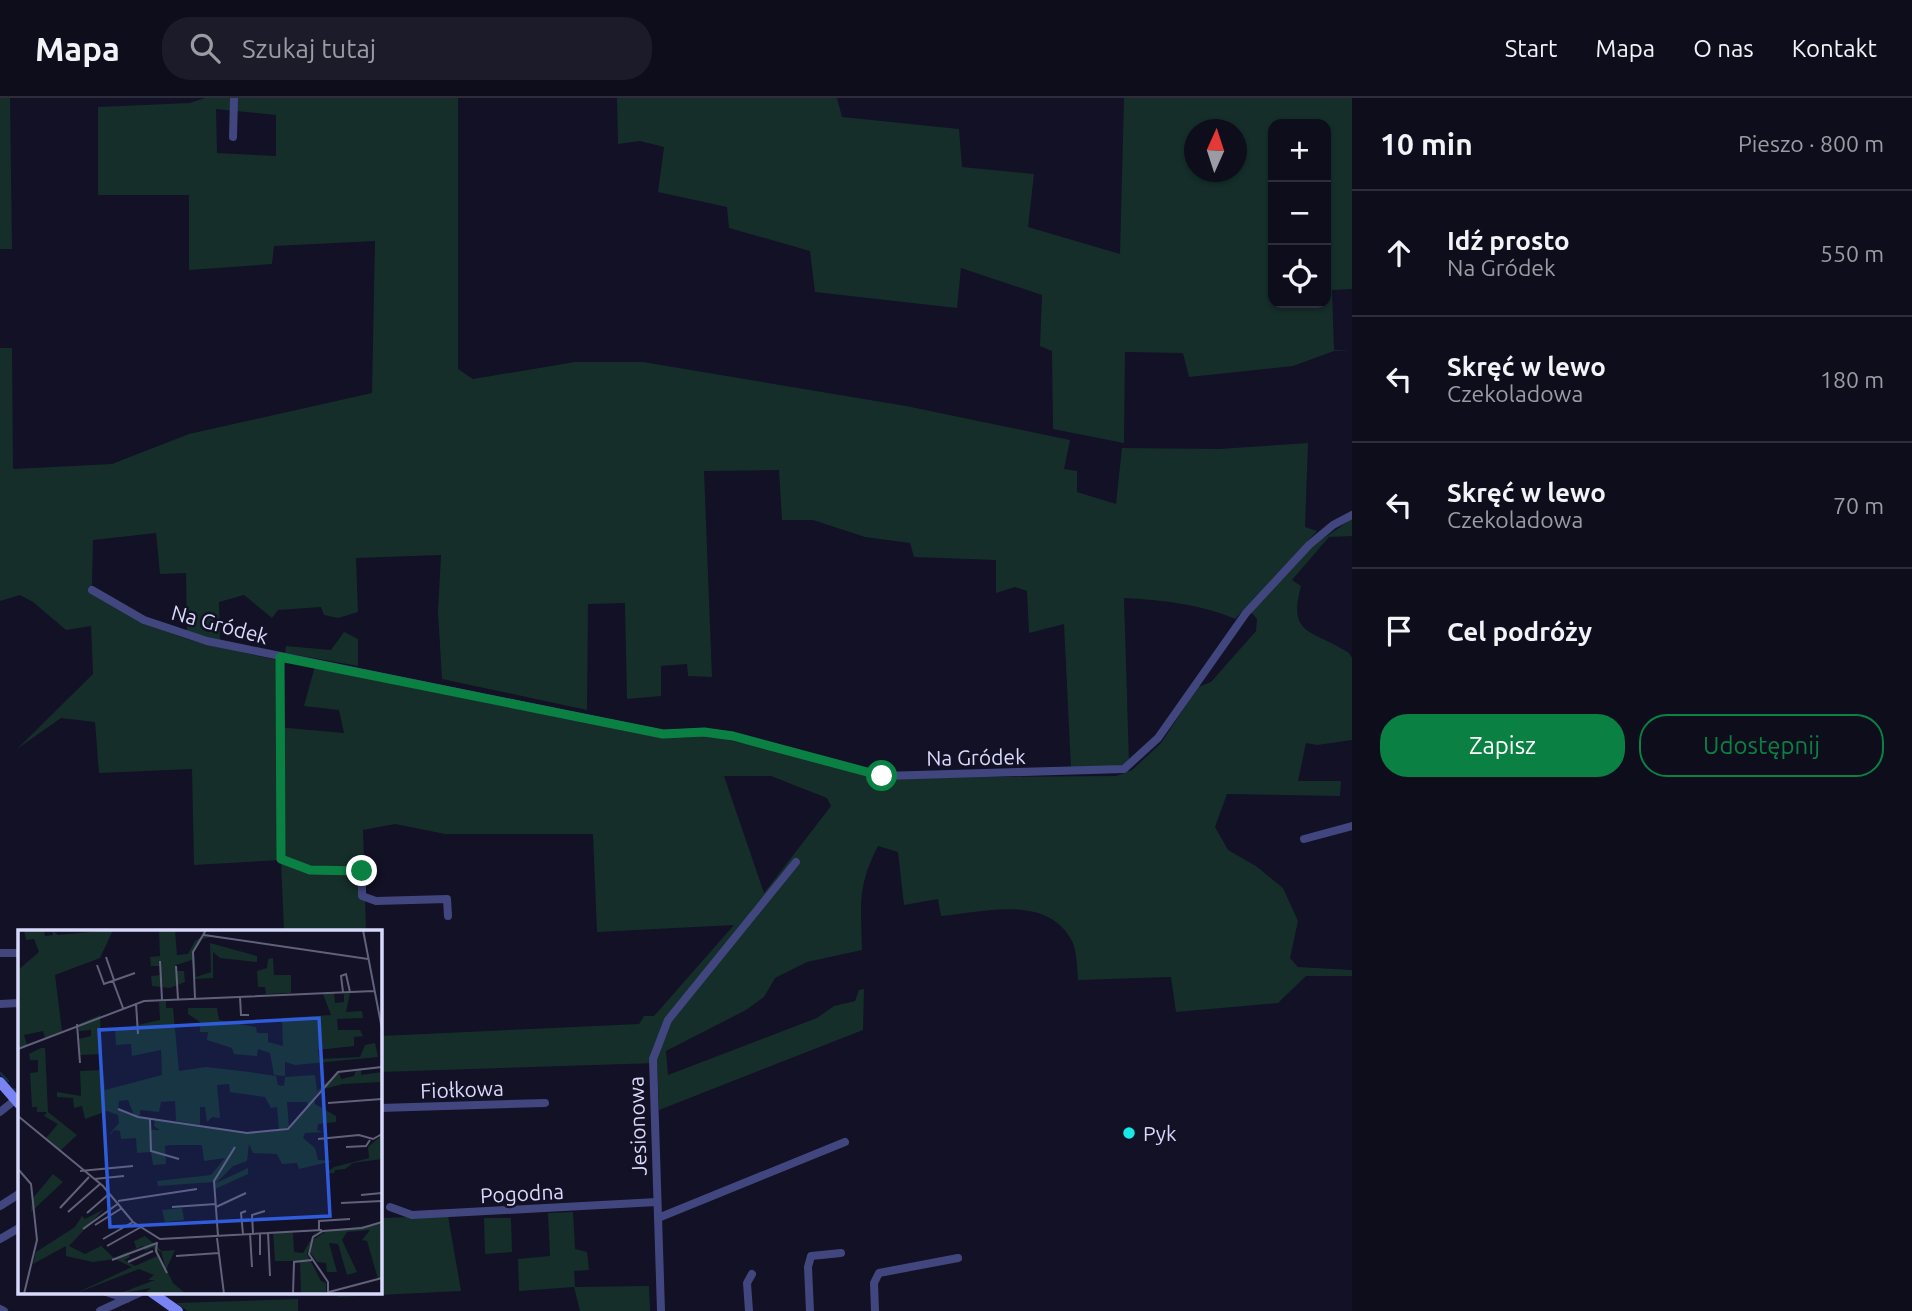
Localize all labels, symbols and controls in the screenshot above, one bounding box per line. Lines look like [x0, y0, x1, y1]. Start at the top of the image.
search box [162, 17, 652, 80]
icon: search [186, 29, 224, 67]
text: Mapa [35, 30, 120, 67]
text: Szukaj tutaj [242, 34, 376, 63]
text: Start [1505, 35, 1558, 62]
text: Mapa [1596, 35, 1655, 62]
text: O nas [1693, 35, 1754, 62]
text: Kontakt [1792, 35, 1877, 62]
north arrow [1184, 119, 1247, 182]
map controls [1268, 119, 1331, 308]
button: + [1268, 119, 1331, 182]
text: 10 min [1380, 127, 1473, 161]
text: Pieszo · 800 m [1738, 131, 1884, 156]
button: − [1268, 182, 1331, 245]
text: Idź prosto [1447, 226, 1570, 255]
icon: ahead [1380, 234, 1418, 272]
text: 550 m [1820, 241, 1884, 266]
button: locate [1268, 245, 1331, 308]
text: Na Gródek [1447, 255, 1556, 280]
text: Skręć w lewo [1447, 352, 1606, 381]
icon: left [1380, 360, 1418, 398]
text: 180 m [1820, 367, 1884, 392]
text: Czekoladowa [1447, 381, 1583, 406]
text: Skręć w lewo [1447, 478, 1606, 507]
icon: left [1380, 486, 1418, 524]
text: 70 m [1833, 493, 1884, 518]
text: Czekoladowa [1447, 507, 1583, 532]
street label: Na Gródek [169, 600, 271, 649]
icon: arrive [1380, 612, 1418, 650]
text: Cel podróży [1447, 617, 1592, 646]
button: Zapisz [1380, 714, 1625, 777]
button: Udostępnij [1639, 714, 1884, 777]
street label: Na Gródek [926, 744, 1026, 770]
route start [866, 760, 897, 791]
route end [346, 855, 377, 886]
inset map [18, 930, 382, 1294]
street label: Fiołkowa [420, 1076, 504, 1102]
street label: Jesionowa [623, 1076, 651, 1176]
place label: Pyk [1143, 1121, 1177, 1145]
marker: Pyk [1121, 1125, 1137, 1141]
street label: Pogodna [479, 1179, 565, 1207]

